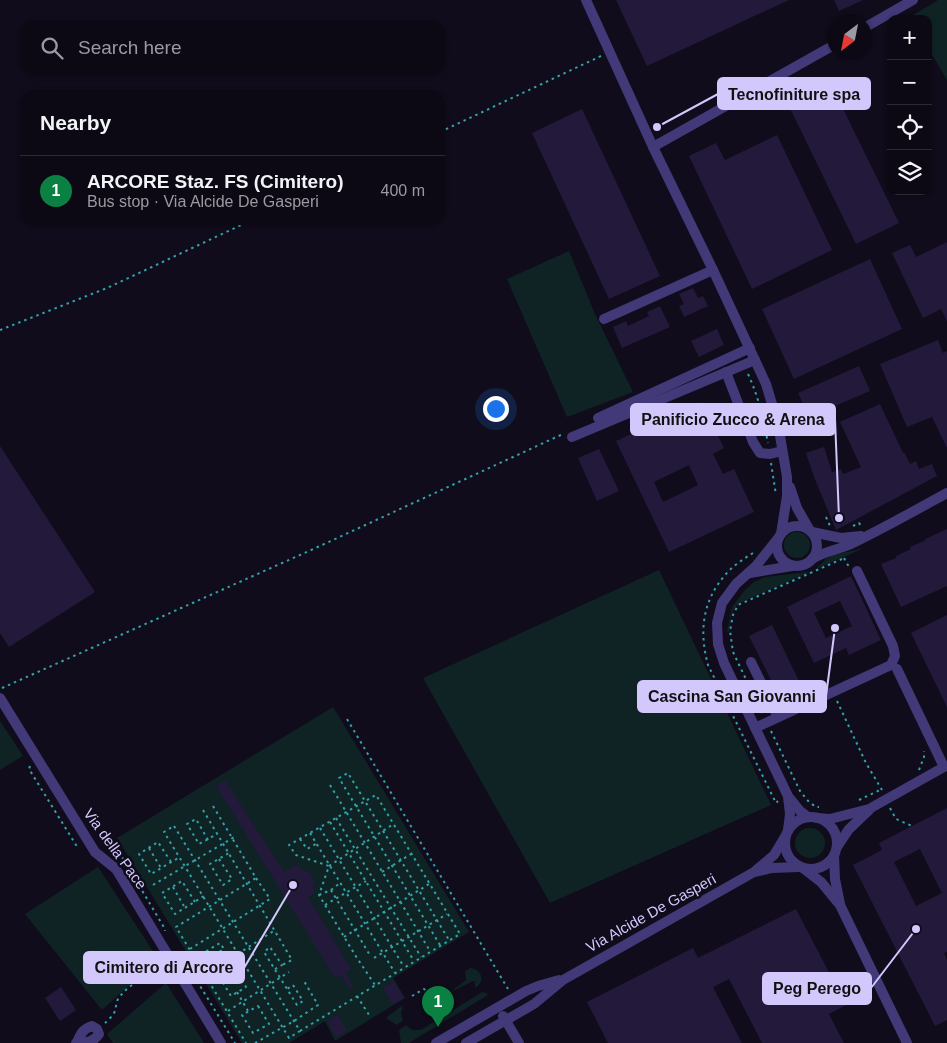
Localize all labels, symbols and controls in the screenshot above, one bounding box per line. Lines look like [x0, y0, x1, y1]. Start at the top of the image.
north arrow [827, 15, 872, 60]
map controls [887, 15, 932, 195]
button: + [887, 15, 932, 60]
search box [20, 20, 445, 75]
icon: search [38, 34, 66, 62]
text: Search here [78, 37, 182, 58]
button: − [887, 60, 932, 105]
callout: Tecnofiniture spa [718, 78, 870, 109]
text: Tecnofiniture spa [728, 86, 860, 103]
button: locate [887, 105, 932, 150]
text: Nearby [40, 111, 111, 134]
button: layers [887, 150, 932, 195]
text: ARCORE Staz. FS (Cimitero) [87, 171, 344, 192]
text: 1 [52, 182, 60, 199]
text: 400 m [381, 182, 425, 199]
text: Bus stop · Via Alcide De Gasperi [87, 193, 319, 210]
your location [483, 396, 509, 422]
callout: Panificio Zucco & Arena [631, 404, 835, 435]
text: Panificio Zucco & Arena [641, 411, 825, 428]
callout: Cascina San Giovanni [638, 681, 826, 712]
text: Cascina San Giovanni [648, 688, 816, 705]
street label: Via della Pace [80, 805, 150, 892]
street label: Via Alcide De Gasperi [583, 870, 719, 955]
callout: Cimitero di Arcore [84, 952, 244, 983]
text: Cimitero di Arcore [95, 959, 234, 976]
callout: Peg Perego [763, 973, 871, 1004]
text: Peg Perego [773, 980, 861, 997]
pin: 1 [422, 986, 454, 1027]

